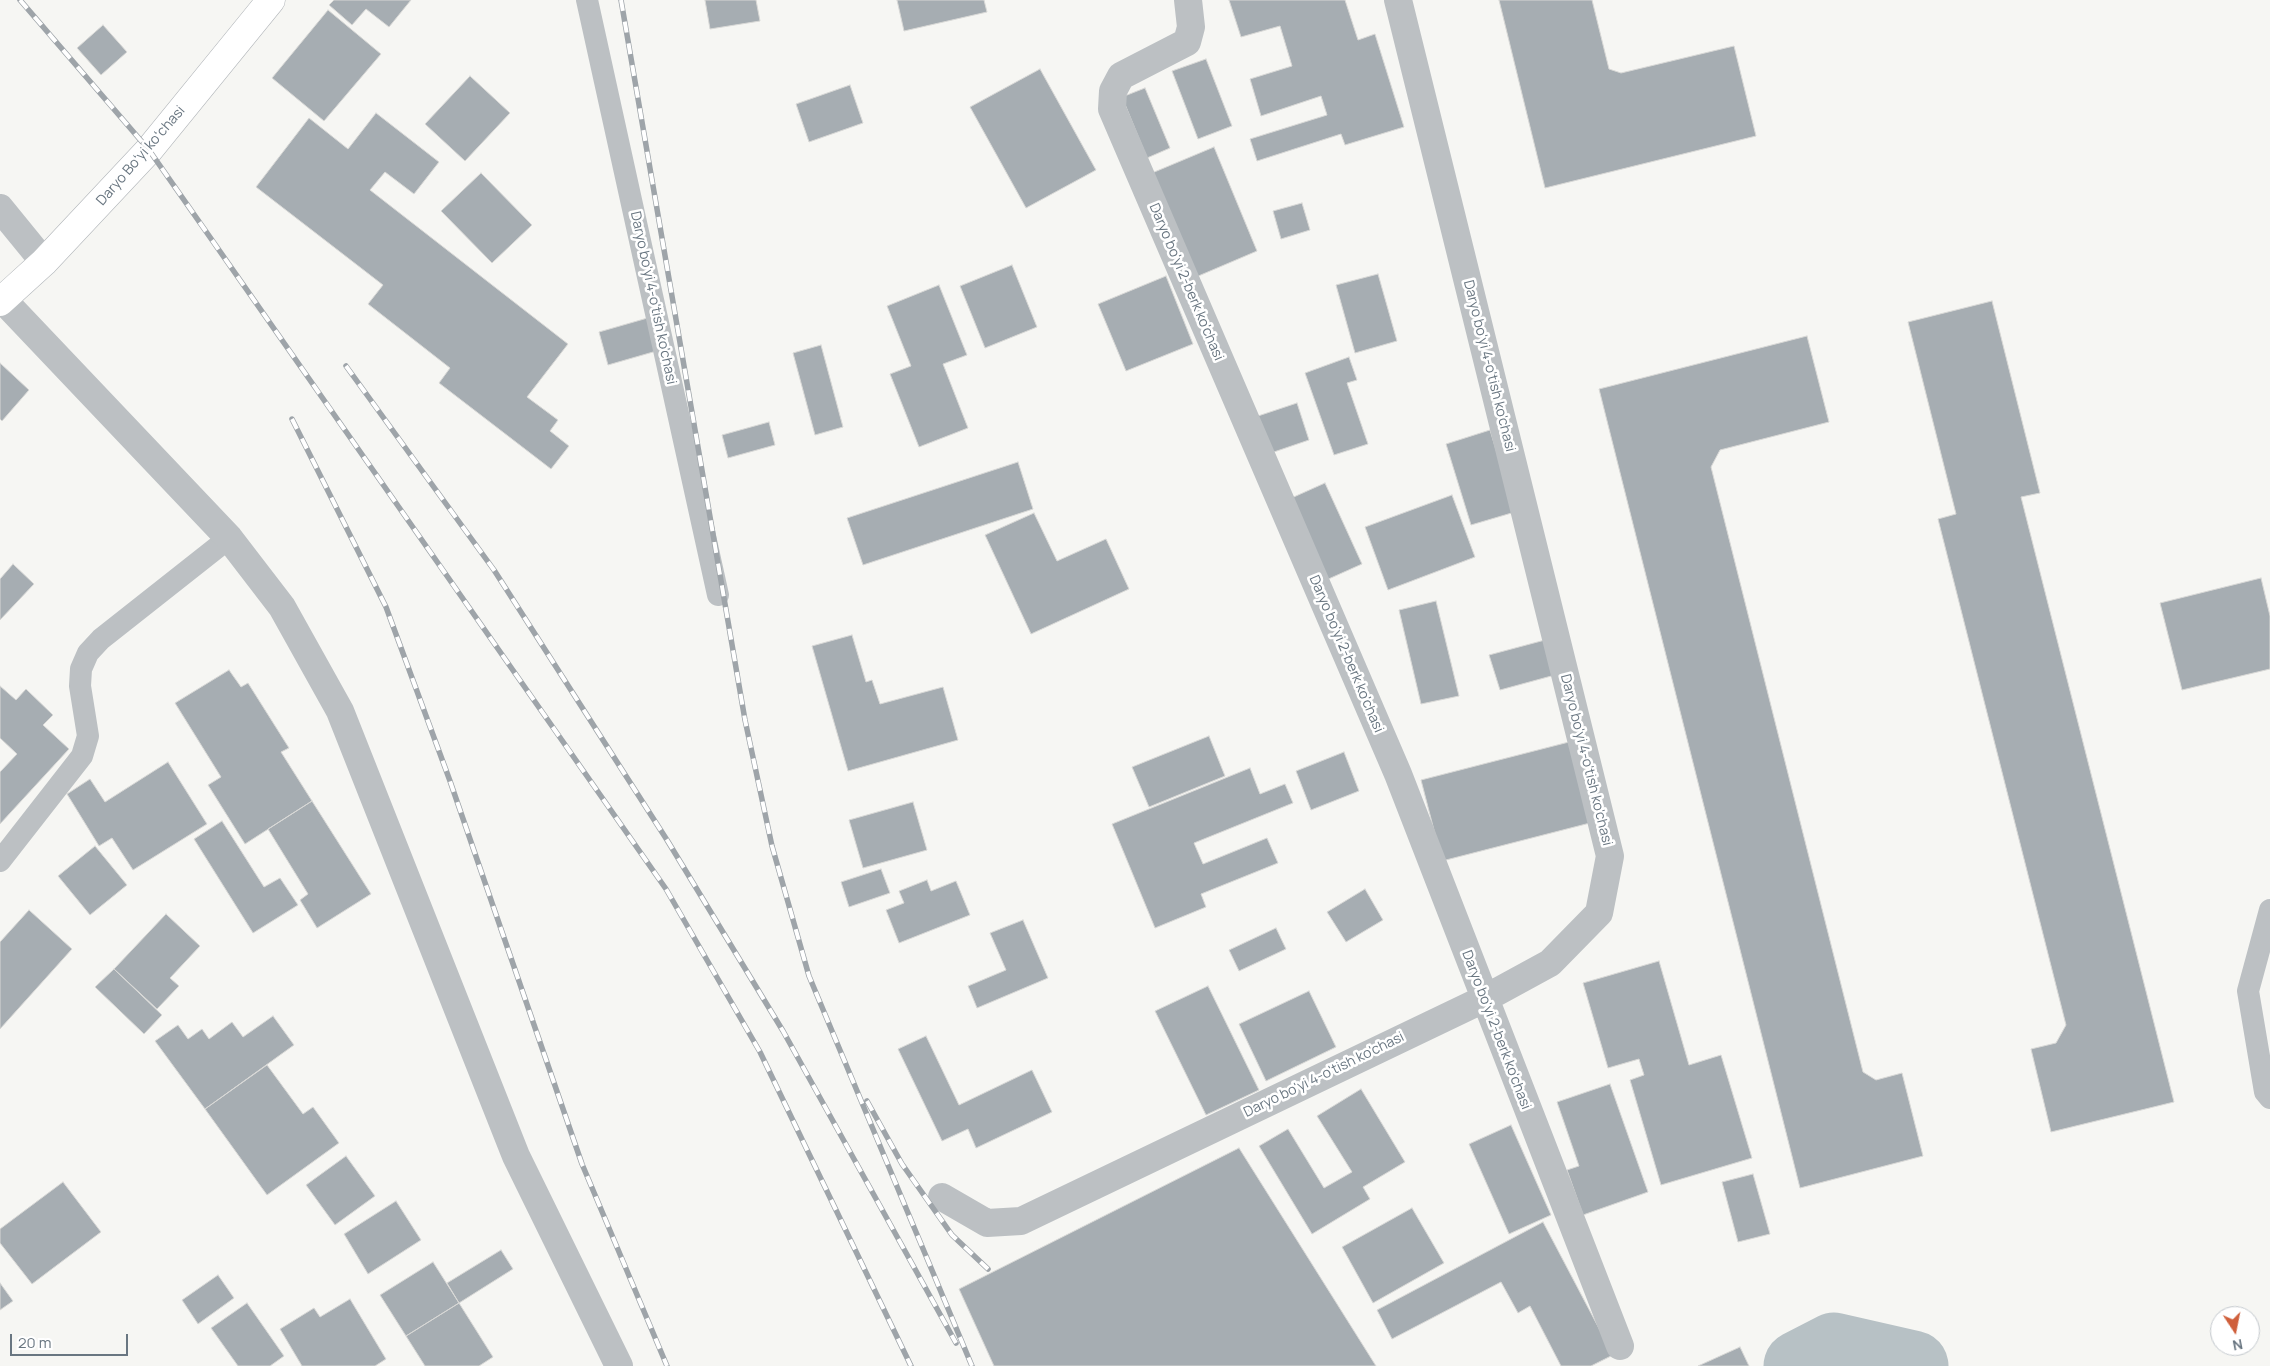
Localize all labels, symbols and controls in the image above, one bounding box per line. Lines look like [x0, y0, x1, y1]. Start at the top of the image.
street label: Daryo Boʻyi koʻchasi [93, 103, 189, 209]
street label: Daryo bo'yi 2-berk ko'chasi [1145, 201, 1227, 363]
street label: Daryo bo'yi 4-o'tish ko'chasi [626, 210, 680, 386]
street label: Daryo bo'yi 4-o'tish ko'chasi [1460, 278, 1518, 454]
street label: Daryo bo'yi 2-berk ko'chasi [1305, 573, 1387, 735]
street label: Daryo bo'yi 4-o'tish ko'chasi [1557, 672, 1615, 848]
street label: Daryo bo'yi 2-berk ko'chasi [1458, 948, 1534, 1112]
street label: Daryo bo'yi 4-o'tish ko'chasi [1241, 1029, 1407, 1121]
north arrow [2210, 1306, 2260, 1356]
scale bar [12, 1324, 130, 1356]
text: 20 m [18, 1332, 51, 1353]
text: N [2231, 1335, 2245, 1356]

